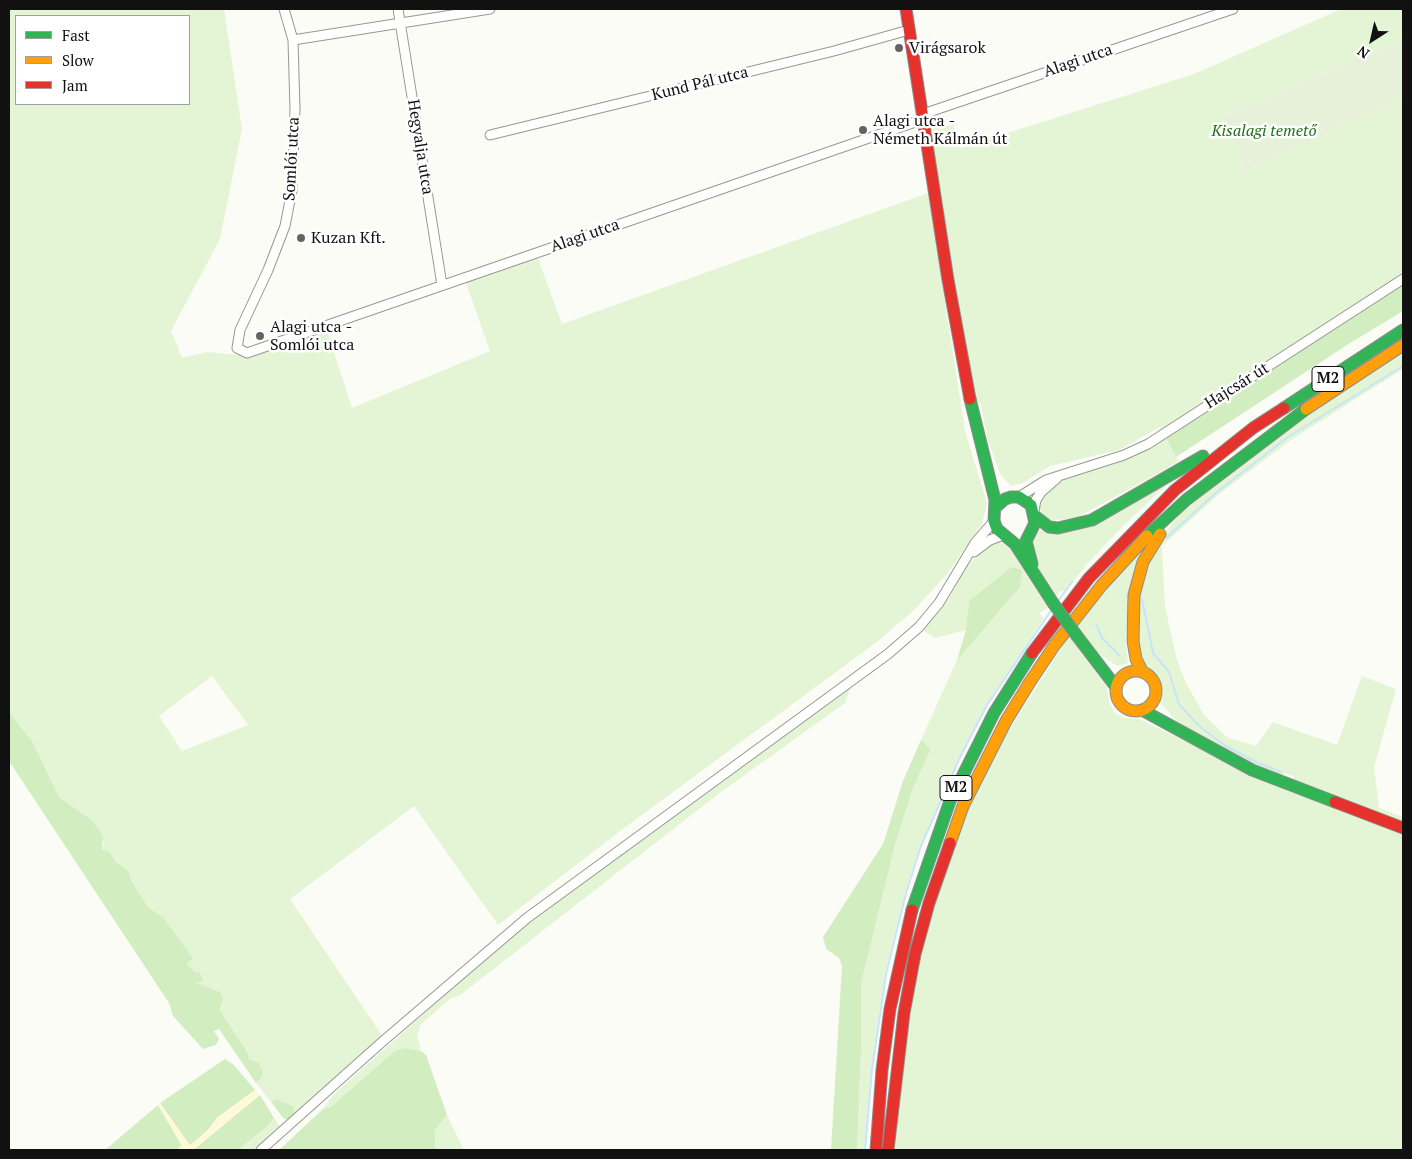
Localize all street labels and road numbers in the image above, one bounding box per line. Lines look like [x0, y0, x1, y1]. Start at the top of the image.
street label: Alagi utca [1041, 40, 1115, 82]
street label: Kund Pál utca [650, 63, 750, 105]
street label: Hegyalja utca [403, 98, 437, 196]
street label: Somlói utca [280, 116, 304, 202]
street label: Alagi utca [548, 215, 622, 257]
street label: Hajcsár út [1201, 359, 1273, 413]
road number: M2 [1312, 366, 1344, 392]
road number: M2 [940, 776, 972, 800]

